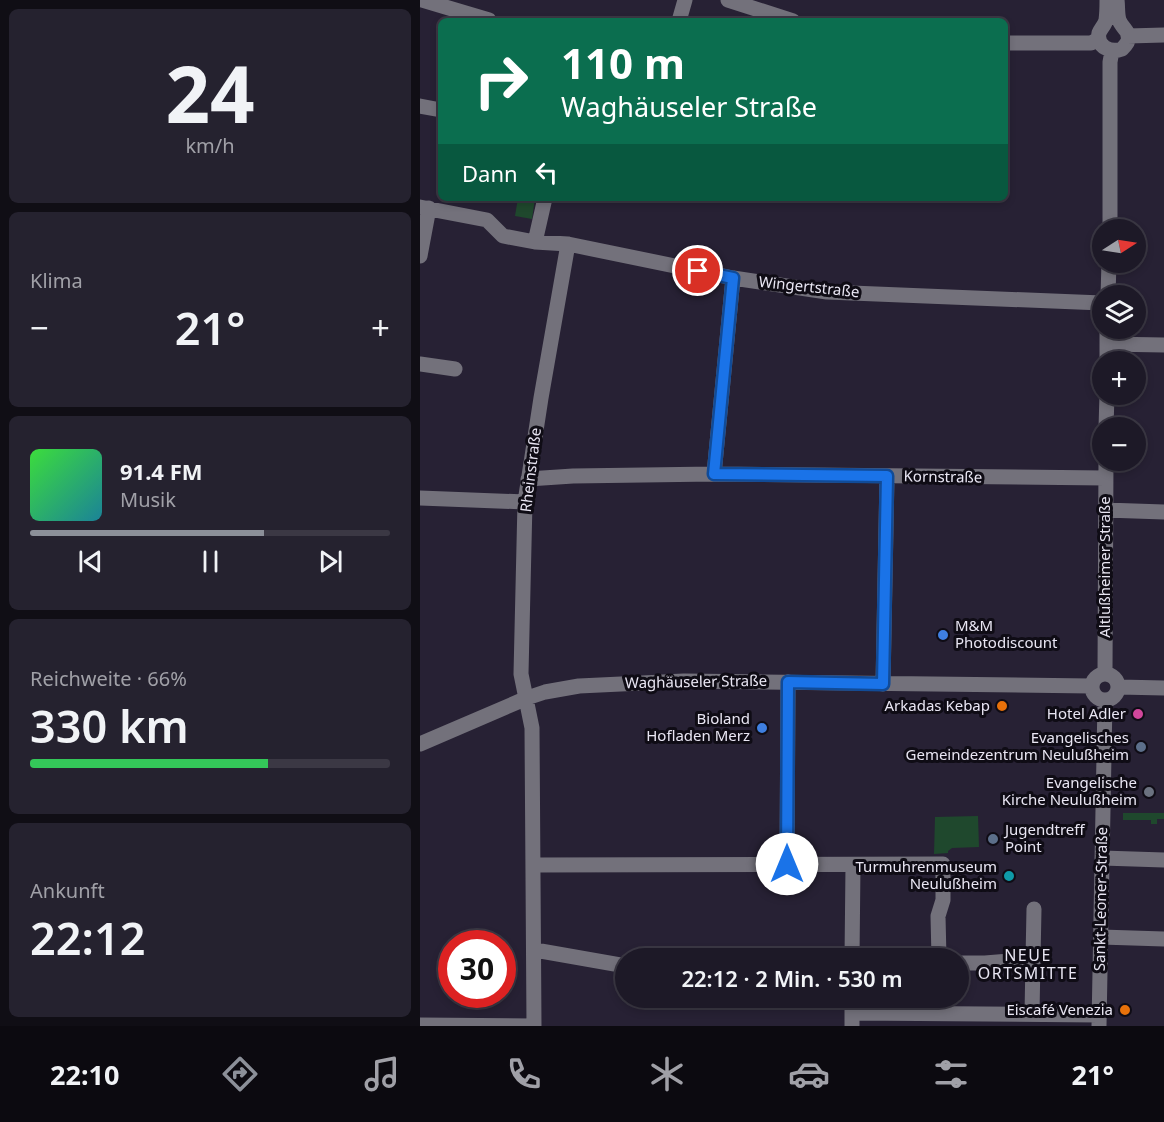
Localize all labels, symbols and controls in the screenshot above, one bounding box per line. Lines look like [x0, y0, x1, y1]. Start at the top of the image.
text: 110 m [561, 34, 685, 91]
text: 24 [165, 40, 255, 146]
icon: right [462, 42, 540, 120]
text: Waghäuseler Straße [561, 88, 817, 125]
text: km/h [185, 132, 235, 159]
icon: left [530, 156, 563, 189]
text: Dann [462, 158, 518, 188]
north arrow [1092, 219, 1146, 273]
map controls [1092, 219, 1146, 471]
pin [672, 245, 723, 296]
icon: arrive [681, 254, 714, 287]
text: Klima [30, 267, 83, 294]
street label: Wingertstraße [758, 271, 860, 301]
button: layers [1092, 285, 1146, 339]
text: 21° [175, 297, 245, 358]
text: − [30, 305, 49, 350]
text: + [371, 305, 390, 350]
button: + [1092, 351, 1146, 405]
button: − [1092, 417, 1146, 471]
street label: Rheinstraße [515, 426, 545, 513]
text: 91.4 FM [120, 456, 202, 486]
street label: Kornstraße [904, 465, 983, 487]
text: Musik [120, 486, 176, 513]
street label: Altlußheimer Straße [1094, 496, 1114, 638]
icon: previous [74, 545, 107, 578]
icon: pause [194, 545, 227, 578]
icon: next [314, 545, 347, 578]
place label: M&M Photodiscount [955, 615, 1058, 652]
marker: M&M Photodiscount [936, 628, 950, 642]
text: Reichweite · 66% [30, 665, 187, 692]
street label: Waghäuseler Straße [625, 670, 767, 692]
text: 330 km [30, 695, 189, 756]
place label: Arkadas Kebap [884, 695, 990, 715]
marker: Arkadas Kebap [995, 699, 1009, 713]
place label: Hotel Adler [1047, 703, 1126, 723]
marker: Hotel Adler [1131, 707, 1145, 721]
place label: Bioland Hofladen Merz [646, 708, 750, 745]
marker: Bioland Hofladen Merz [755, 721, 769, 735]
place label: Evangelisches Gemeindezentrum Neulußheim [906, 727, 1129, 764]
marker: Evangelisches Gemeindezentrum Neulußheim [1134, 740, 1148, 754]
place label: Evangelische Kirche Neulußheim [1002, 772, 1137, 809]
marker: Evangelische Kirche Neulußheim [1142, 785, 1156, 799]
place label: Jugendtreff Point [1003, 819, 1085, 856]
street label: Sankt-Leoner-Straße [1089, 827, 1111, 971]
position arrow [755, 832, 819, 896]
marker: Jugendtreff Point [986, 832, 1000, 846]
place label: Turmuhrenmuseum Neulußheim [856, 856, 997, 893]
marker: Turmuhrenmuseum Neulußheim [1002, 869, 1016, 883]
text: Ankunft [30, 877, 105, 904]
text: 22:12 [30, 907, 145, 968]
speed limit sign: 30 [438, 930, 516, 1008]
district label: NEUE ORTSMITTE [978, 944, 1078, 984]
text: 22:12 · 2 Min. · 530 m [681, 963, 903, 993]
place label: Eiscafé Venezia [1006, 999, 1113, 1019]
marker: Eiscafé Venezia [1118, 1003, 1132, 1017]
icon: directions [219, 1053, 261, 1095]
icon: music [361, 1053, 403, 1095]
icon: phone [503, 1053, 545, 1095]
icon: climate [646, 1053, 688, 1095]
icon: car [788, 1053, 830, 1095]
icon: filters [930, 1053, 972, 1095]
text: 22:10 [50, 1056, 119, 1093]
text: 21° [1072, 1056, 1114, 1093]

